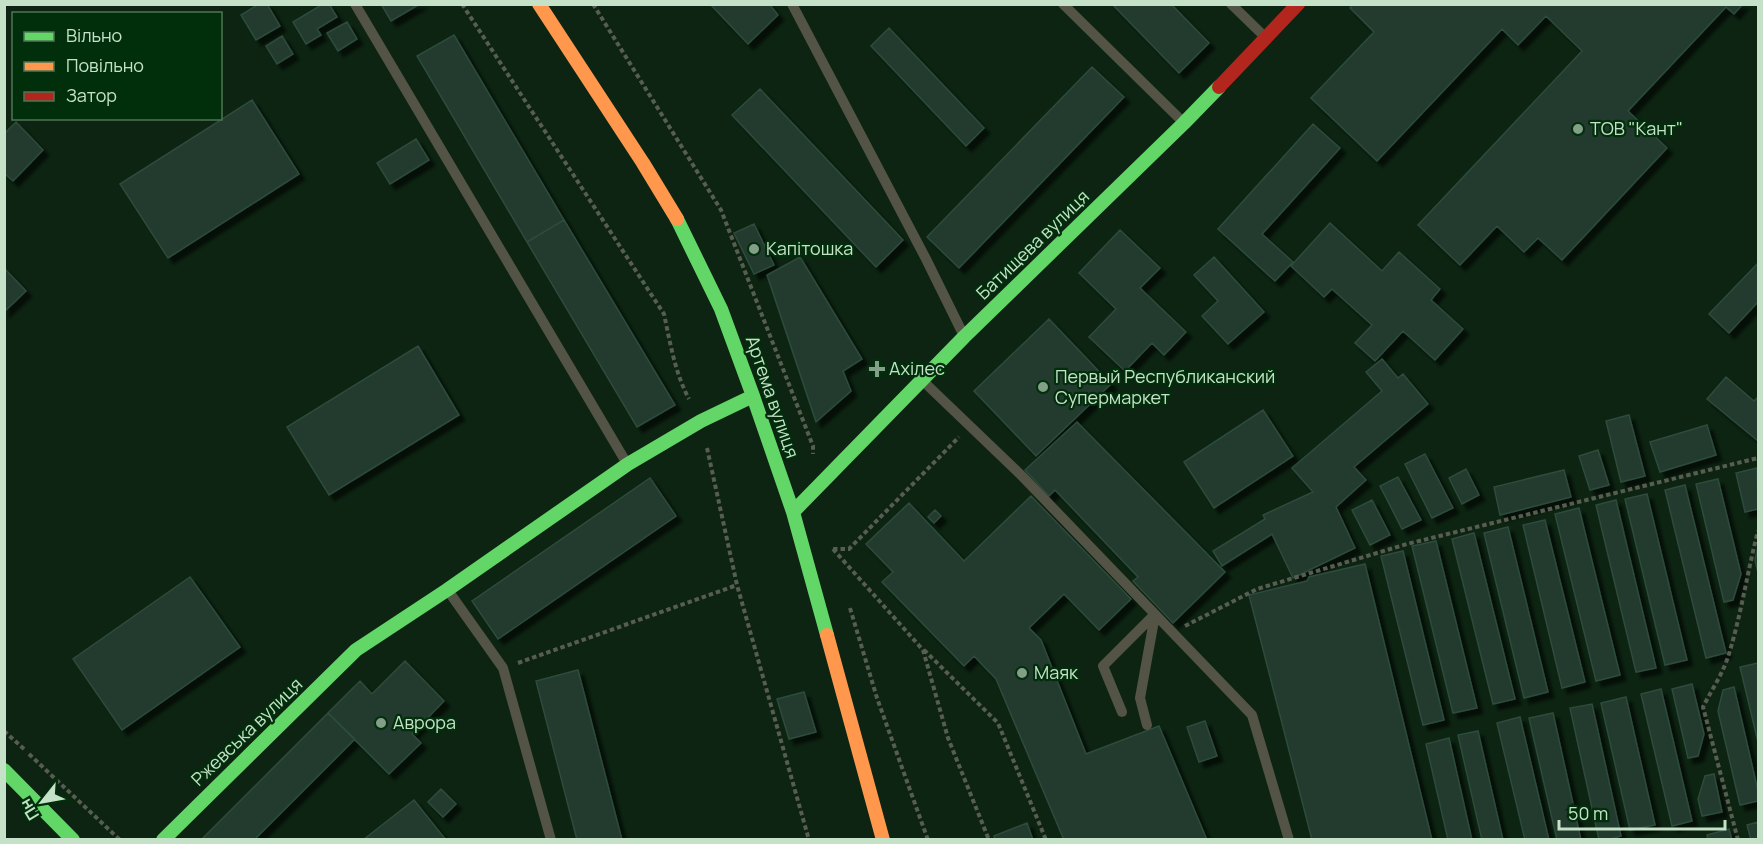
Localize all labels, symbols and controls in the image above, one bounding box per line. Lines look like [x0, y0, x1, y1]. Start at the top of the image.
legend [12, 12, 222, 120]
text: Вільно [66, 23, 122, 47]
text: Повільно [66, 53, 144, 77]
text: Затор [66, 83, 117, 107]
place label: ТОВ "Кант" [1590, 116, 1683, 140]
marker: ТОВ "Кант" [1571, 122, 1585, 136]
street label: Батищева вулиця [971, 184, 1094, 304]
place label: Капітошка [766, 236, 853, 260]
marker: Капітошка [747, 242, 761, 256]
street label: Артема вулиця [741, 332, 805, 461]
place label: Ахілес [889, 356, 945, 380]
marker: Ахілес [870, 362, 884, 376]
place label: Первый Республиканский Супермаркет [1055, 364, 1275, 409]
marker: Первый Республиканский Супермаркет [1036, 380, 1050, 394]
place label: Маяк [1034, 660, 1079, 684]
marker: Маяк [1015, 666, 1029, 680]
street label: Ржевська вулиця [186, 672, 307, 791]
place label: Аврора [393, 710, 456, 734]
marker: Аврора [374, 716, 388, 730]
north arrow [12, 772, 72, 832]
scale bar [1559, 793, 1726, 831]
text: Пн [14, 795, 44, 825]
text: 50 m [1568, 801, 1608, 825]

